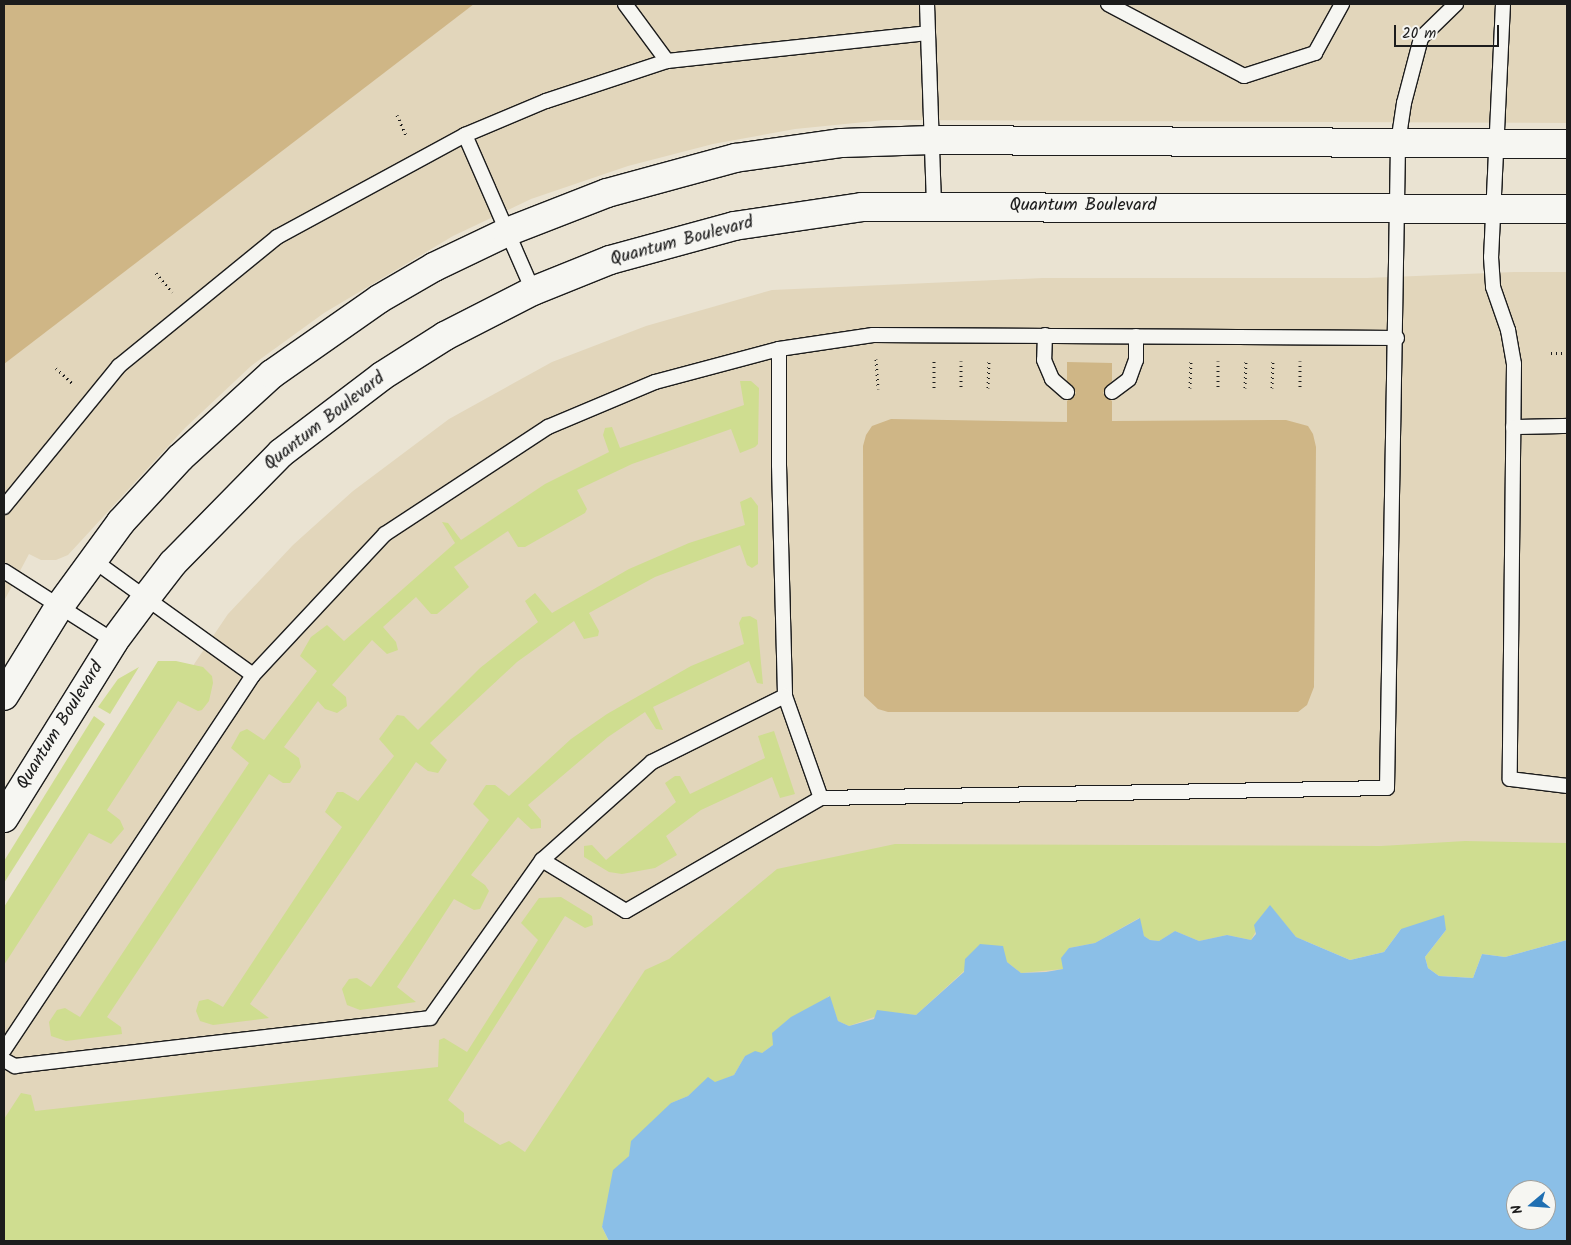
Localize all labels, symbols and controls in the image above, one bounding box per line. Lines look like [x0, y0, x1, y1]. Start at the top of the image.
scale bar [1396, 15, 1501, 47]
text: 20 m [1402, 22, 1436, 46]
street label: Quantum Boulevard [1009, 195, 1157, 217]
street label: Quantum Boulevard [608, 213, 756, 271]
street label: Quantum Boulevard [260, 368, 390, 476]
street label: Quantum Boulevard [13, 658, 109, 794]
north arrow [1506, 1180, 1556, 1230]
text: N [1506, 1202, 1530, 1217]

